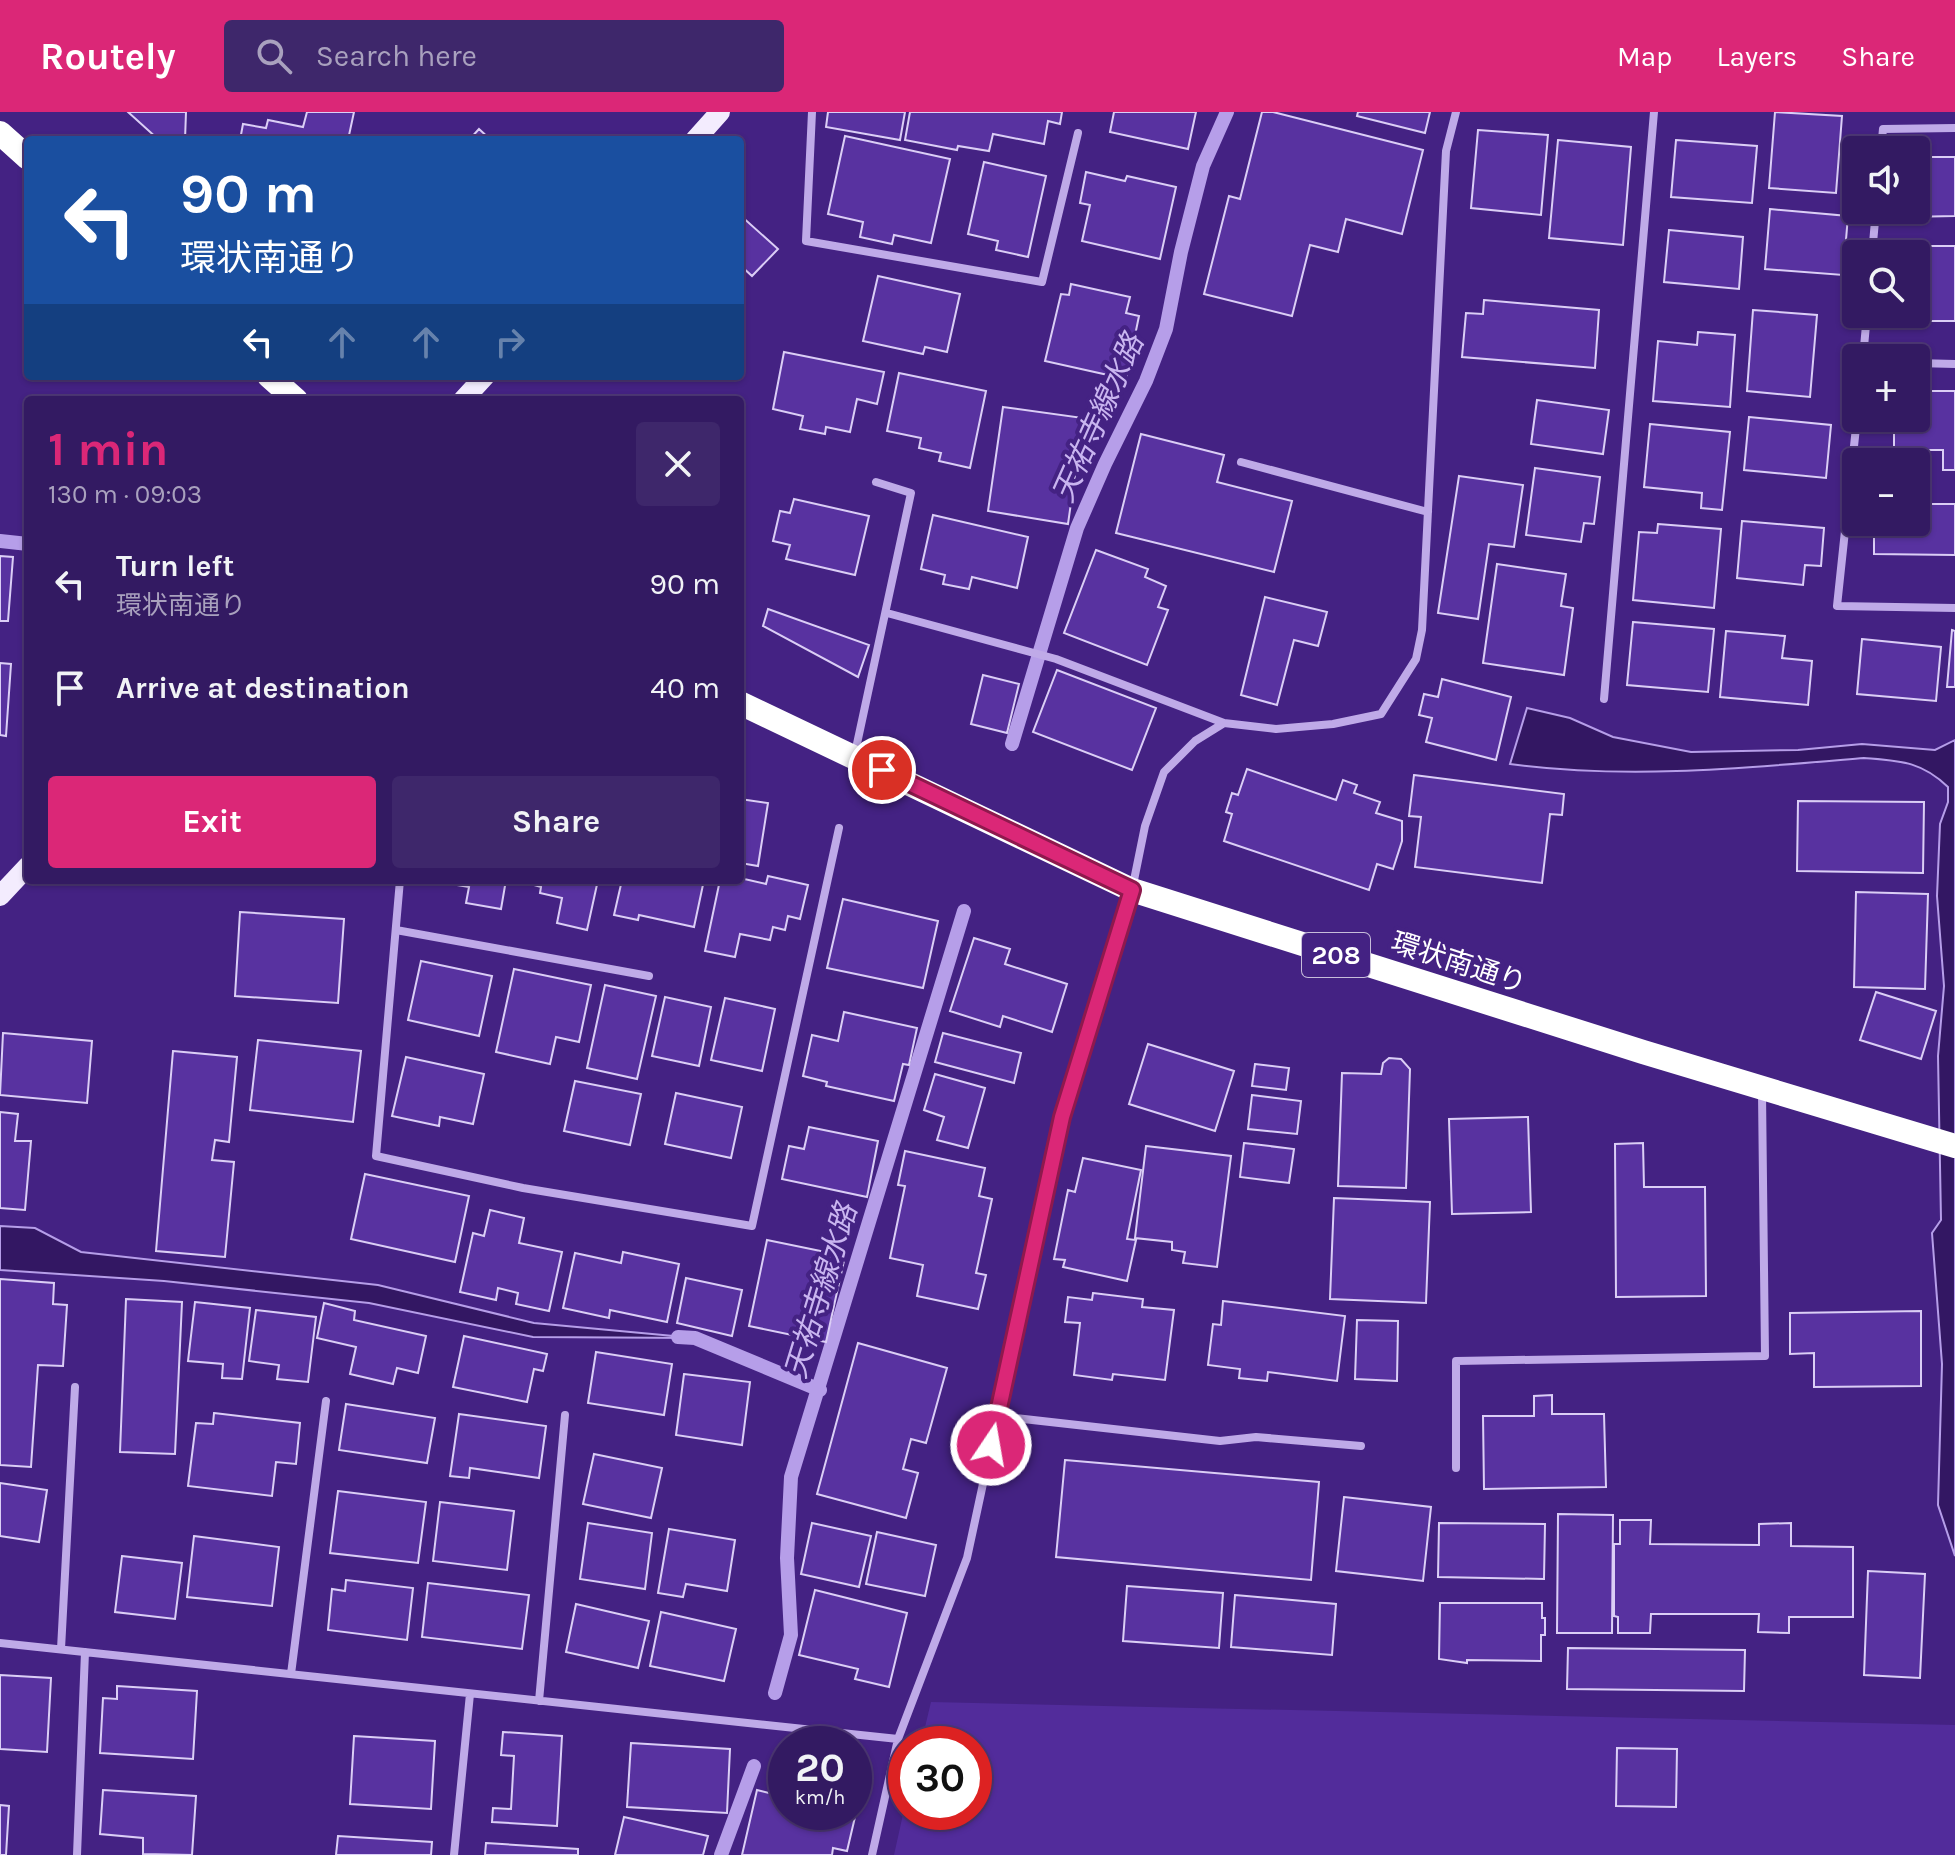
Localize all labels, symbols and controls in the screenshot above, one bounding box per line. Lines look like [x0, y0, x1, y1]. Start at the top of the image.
search box [224, 20, 784, 92]
text: Routely [40, 34, 176, 79]
icon: search [252, 34, 296, 78]
text: Search here [316, 38, 477, 74]
text: Map [1617, 40, 1672, 73]
text: Layers [1716, 40, 1797, 73]
text: Share [1841, 40, 1915, 73]
map controls [1842, 136, 1930, 536]
button: sound [1842, 136, 1930, 224]
text: 90 m [180, 161, 317, 226]
icon: left [48, 168, 152, 272]
text: 環状南通り [180, 237, 360, 279]
button: search [1842, 240, 1930, 328]
icon: left [236, 320, 280, 364]
icon: ahead [320, 320, 364, 364]
icon: ahead [404, 320, 448, 364]
icon: right [488, 320, 532, 364]
water label: 天祐寺線水路 [1045, 326, 1152, 508]
button: + [1842, 344, 1930, 432]
text: 1 min [48, 421, 168, 477]
button: close [636, 422, 720, 506]
button: − [1842, 448, 1930, 536]
text: 130 m · 09:03 [48, 479, 202, 510]
text: Turn left [116, 548, 234, 584]
icon: left [48, 562, 92, 606]
text: 90 m [650, 566, 720, 602]
text: 環状南通り [116, 590, 246, 621]
icon: arrive [48, 666, 92, 710]
text: Arrive at destination [116, 670, 410, 706]
text: 40 m [650, 670, 720, 706]
pin [848, 736, 916, 804]
icon: arrive [860, 748, 904, 792]
button: Exit [48, 776, 376, 868]
button: Share [392, 776, 720, 868]
street label: 環状南通り [1387, 925, 1531, 1000]
road number: 208 [1302, 933, 1370, 977]
water label: 天祐寺線水路 [777, 1197, 865, 1382]
position arrow [949, 1403, 1033, 1487]
speed limit sign: 30 [888, 1726, 992, 1830]
text: 20 [795, 1744, 845, 1791]
text: km/h [795, 1786, 845, 1809]

